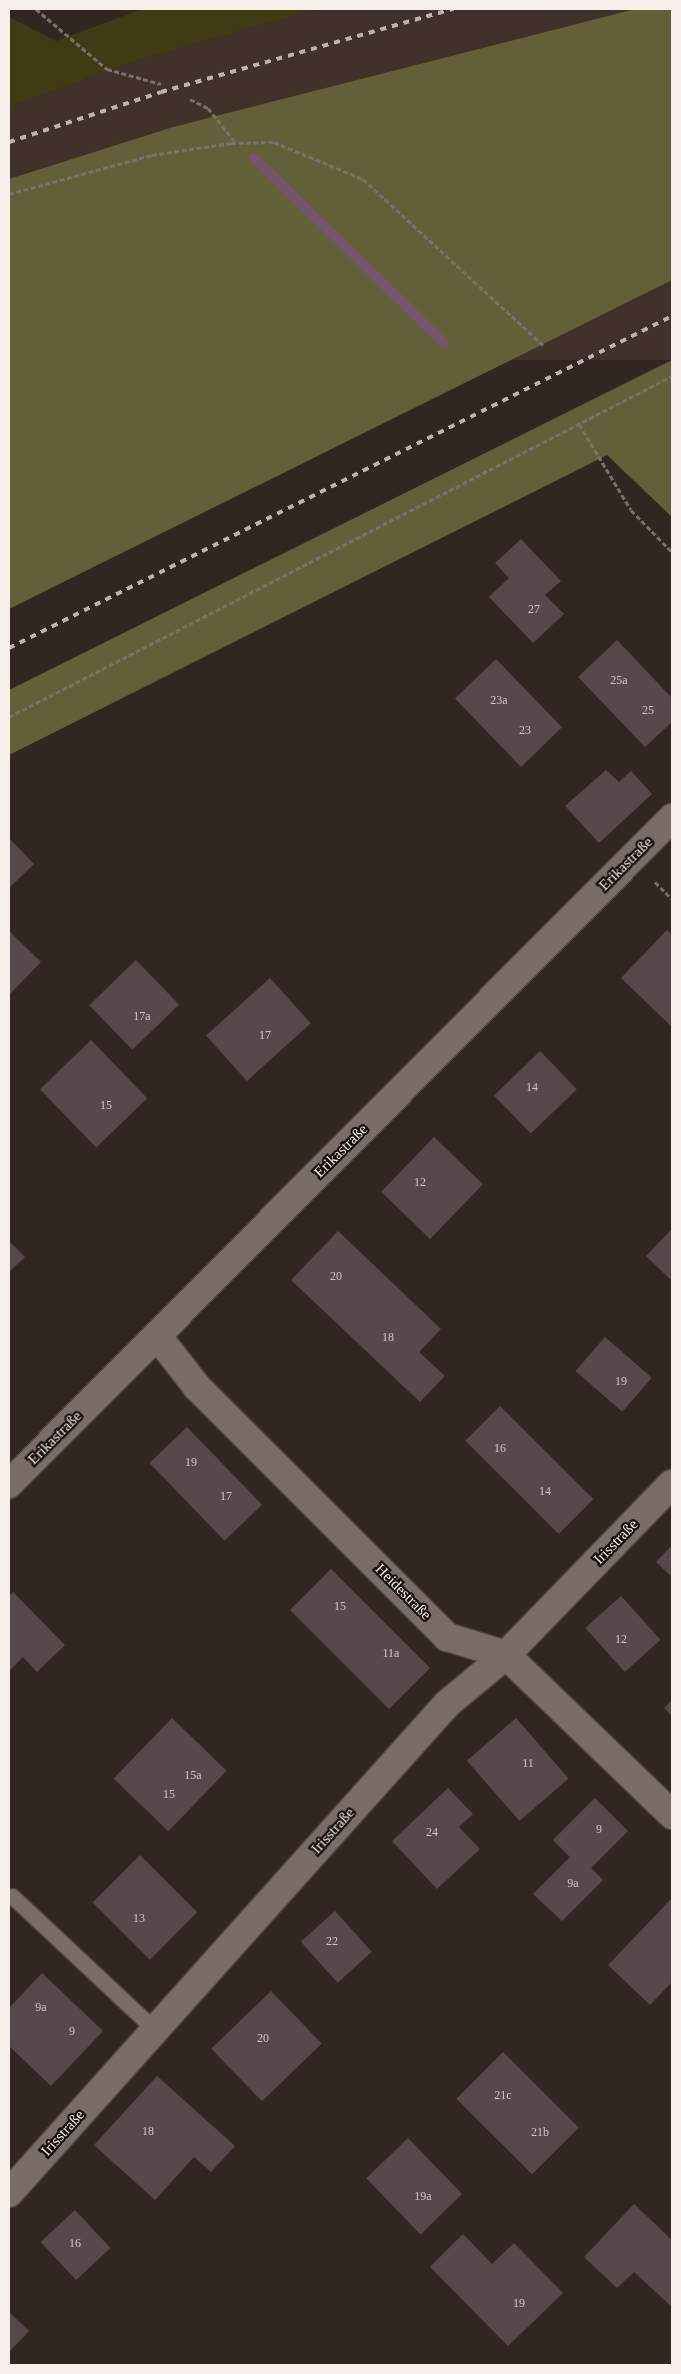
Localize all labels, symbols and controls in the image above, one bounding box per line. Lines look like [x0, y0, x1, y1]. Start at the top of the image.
house number: 27 [528, 603, 540, 617]
house number: 25a [610, 674, 628, 688]
house number: 23a [490, 694, 508, 708]
house number: 25 [642, 704, 654, 718]
house number: 23 [519, 724, 531, 738]
street label: Erikastraße [595, 833, 657, 895]
house number: 17a [133, 1010, 151, 1024]
house number: 17 [259, 1029, 271, 1043]
house number: 14 [526, 1081, 538, 1095]
house number: 15 [100, 1099, 112, 1113]
street label: Erikastraße [310, 1120, 372, 1182]
house number: 12 [414, 1176, 426, 1190]
house number: 20 [330, 1270, 342, 1284]
house number: 18 [382, 1331, 394, 1345]
house number: 19 [615, 1375, 627, 1389]
street label: Erikastraße [24, 1407, 86, 1469]
house number: 16 [494, 1442, 506, 1456]
house number: 19 [185, 1456, 197, 1470]
house number: 14 [539, 1485, 551, 1499]
house number: 17 [220, 1490, 232, 1504]
street label: Irisstraße [590, 1516, 642, 1568]
street label: Heidestraße [371, 1560, 435, 1624]
house number: 15 [334, 1600, 346, 1614]
house number: 12 [615, 1633, 627, 1647]
house number: 11a [383, 1647, 399, 1661]
house number: 11 [522, 1757, 534, 1771]
house number: 15a [184, 1769, 202, 1783]
house number: 15 [163, 1788, 175, 1802]
street label: Irisstraße [308, 1804, 358, 1858]
house number: 9 [596, 1823, 602, 1837]
house number: 24 [426, 1826, 438, 1840]
house number: 9a [567, 1877, 579, 1891]
house number: 13 [133, 1912, 145, 1926]
house number: 22 [326, 1935, 338, 1949]
house number: 9a [35, 2001, 47, 2015]
house number: 9 [69, 2025, 75, 2039]
house number: 20 [257, 2032, 269, 2046]
house number: 21c [494, 2089, 512, 2103]
street label: Irisstraße [38, 2106, 88, 2160]
house number: 18 [142, 2125, 154, 2139]
house number: 21b [531, 2126, 549, 2140]
house number: 19a [414, 2190, 432, 2204]
house number: 16 [69, 2237, 81, 2251]
house number: 19 [513, 2297, 525, 2311]

